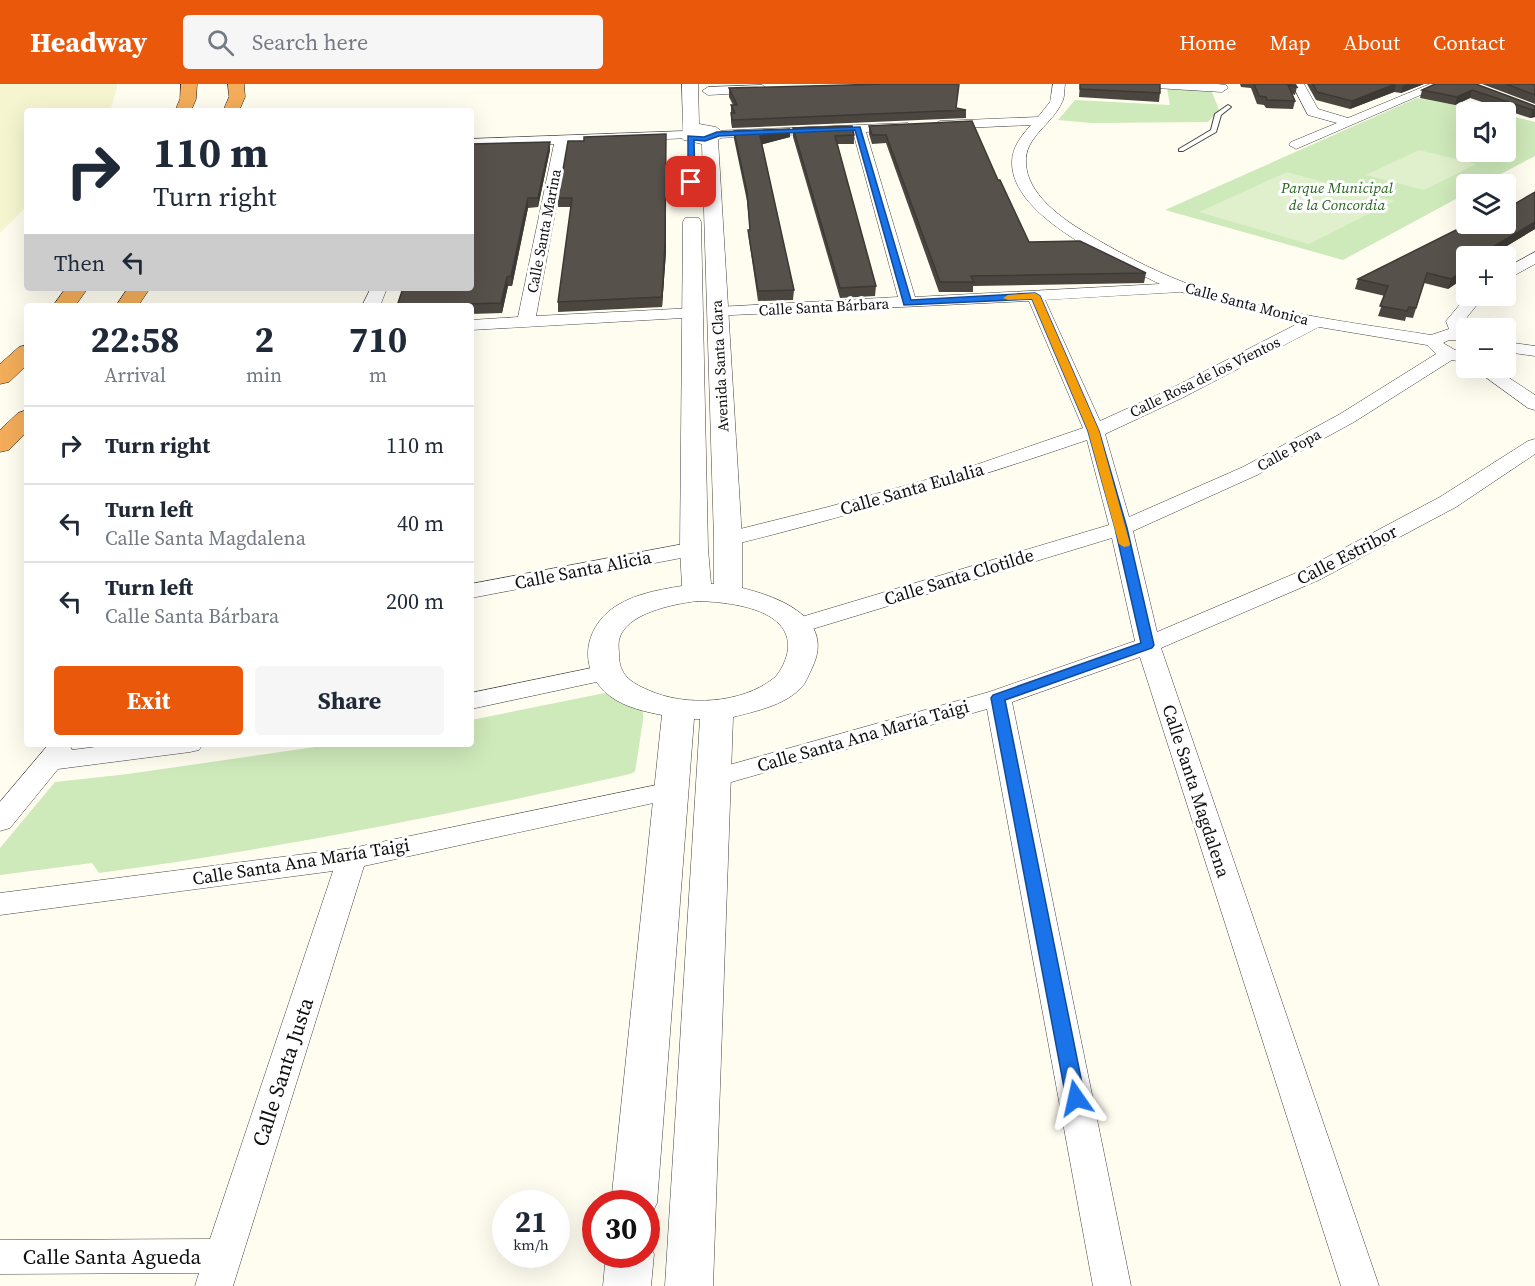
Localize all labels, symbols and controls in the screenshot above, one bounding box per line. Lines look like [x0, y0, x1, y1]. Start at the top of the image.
search box [183, 15, 603, 69]
text: Headway [30, 23, 147, 61]
icon: search [204, 26, 237, 59]
text: Search here [252, 27, 368, 57]
text: Home [1179, 28, 1237, 57]
text: Map [1270, 28, 1311, 57]
text: About [1344, 28, 1400, 57]
text: Contact [1433, 28, 1505, 57]
map controls [1456, 102, 1516, 378]
button: sound [1456, 102, 1516, 162]
text: 110 m [153, 123, 268, 181]
icon: right [54, 132, 132, 210]
pin [665, 156, 716, 207]
icon: arrive [674, 165, 707, 198]
street label: Calle Santa Marina [521, 167, 566, 295]
button: layers [1456, 174, 1516, 234]
park label: Parque Municipal de la Concordia [1280, 177, 1394, 215]
text: Turn right [153, 178, 277, 215]
icon: left [117, 246, 150, 279]
button: + [1456, 246, 1516, 306]
text: Then [54, 248, 105, 278]
street label: Calle Santa Monica [1183, 277, 1312, 330]
street label: Calle Santa Bárbara [758, 293, 890, 320]
street label: Avenida Santa Clara [706, 299, 733, 433]
text: 22:58 [91, 315, 179, 364]
text: 2 [254, 315, 274, 364]
text: 710 [349, 315, 407, 364]
button: − [1456, 318, 1516, 378]
street label: Calle Rosa de los Vientos [1126, 331, 1284, 422]
text: Arrival [104, 361, 166, 389]
text: min [246, 361, 282, 389]
text: m [369, 361, 387, 389]
street label: Calle Popa [1253, 423, 1325, 476]
icon: right [54, 429, 87, 462]
text: Turn right [105, 430, 210, 460]
text: 110 m [386, 430, 444, 460]
street label: Calle Santa Eulalia [837, 456, 987, 521]
text: Turn left [105, 494, 193, 524]
icon: left [54, 507, 87, 540]
text: 40 m [397, 508, 444, 538]
street label: Calle Estribor [1292, 518, 1402, 591]
text: Calle Santa Magdalena [105, 524, 306, 552]
street label: Calle Santa Clotilde [881, 542, 1037, 611]
street label: Calle Santa Alicia [512, 544, 654, 595]
text: Turn left [105, 572, 193, 602]
icon: left [54, 585, 87, 618]
text: 200 m [386, 586, 444, 616]
text: Calle Santa Bárbara [105, 602, 279, 630]
button: Exit [54, 666, 243, 735]
button: Share [255, 666, 444, 735]
street label: Calle Santa Ana María Taigi [754, 693, 972, 778]
street label: Calle Santa Magdalena [1157, 701, 1237, 881]
street label: Calle Santa Ana María Taigi [191, 832, 411, 891]
street label: Calle Santa Justa [245, 994, 320, 1150]
position arrow [1044, 1066, 1108, 1130]
speed limit sign: 30 [582, 1190, 660, 1268]
text: 21 [515, 1201, 547, 1242]
text: km/h [513, 1234, 549, 1255]
street label: Calle Santa Agueda [23, 1242, 201, 1271]

